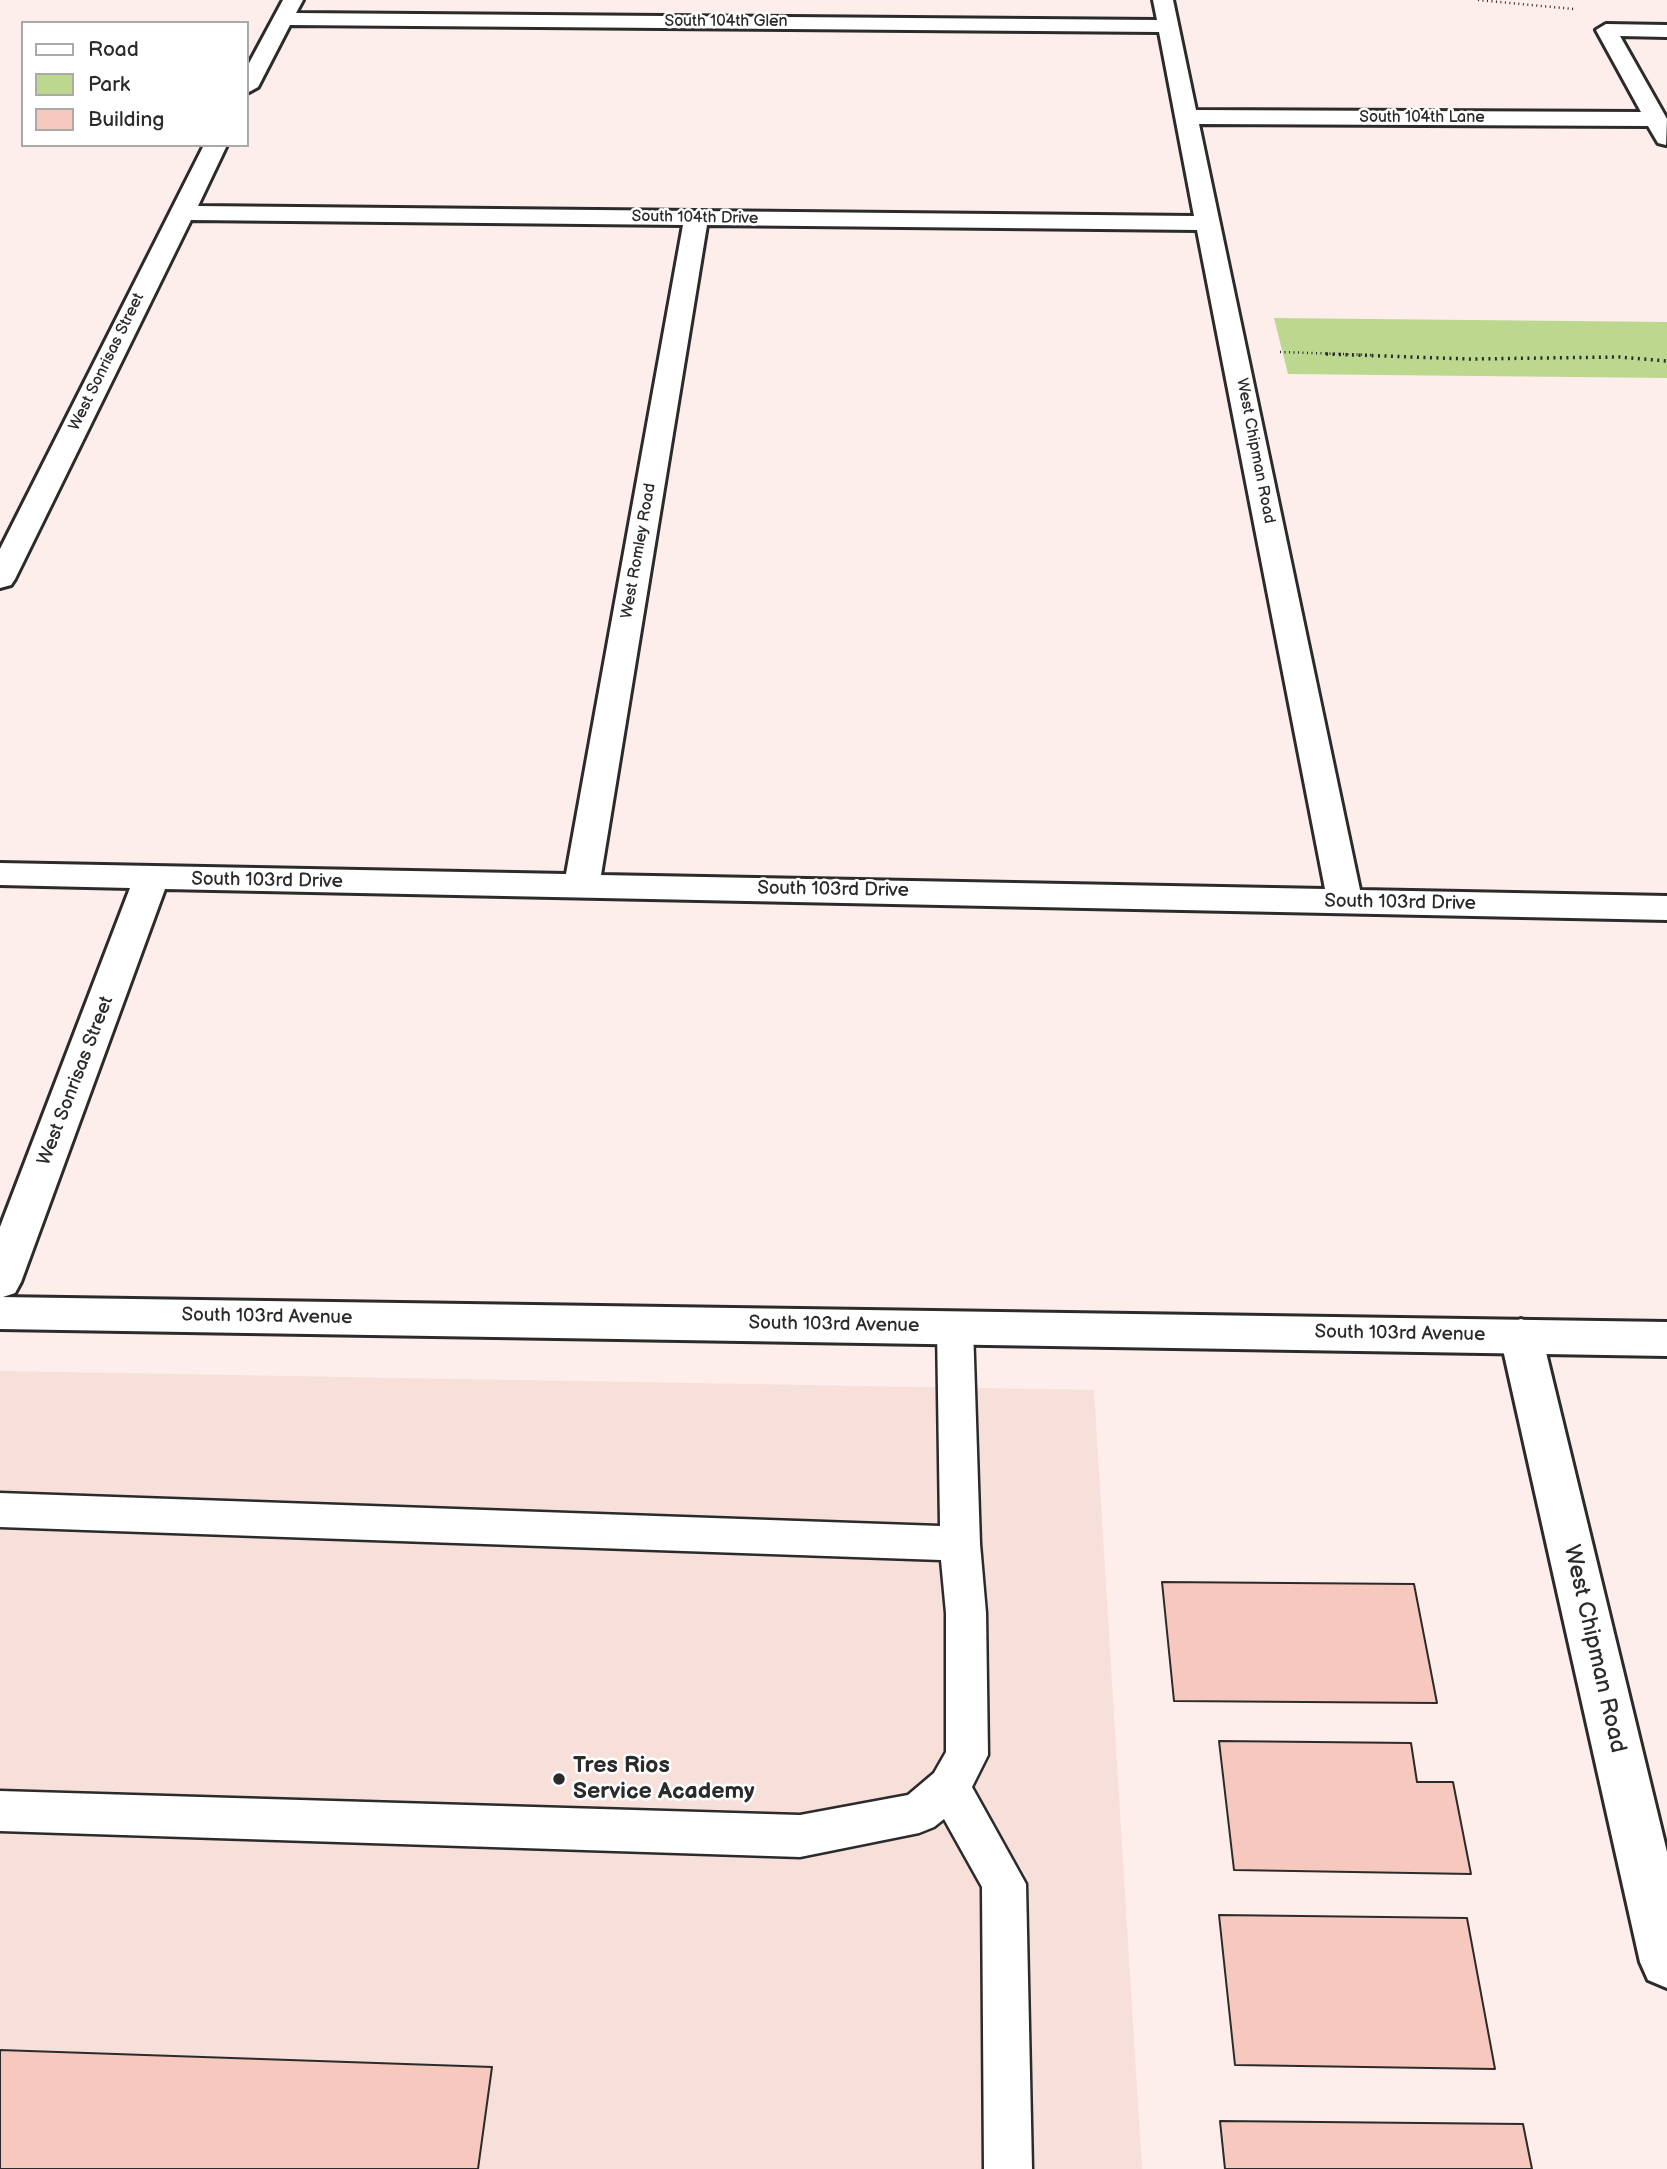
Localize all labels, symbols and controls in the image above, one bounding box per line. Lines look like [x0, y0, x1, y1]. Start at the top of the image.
street label: South 104th Glen [664, 12, 788, 32]
legend [21, 21, 248, 147]
text: Road [88, 37, 139, 62]
text: Park [88, 72, 130, 97]
text: Building [88, 107, 164, 132]
street label: South 104th Lane [1359, 108, 1485, 128]
street label: South 104th Drive [632, 207, 758, 229]
street label: West Sonrisas Street [65, 290, 149, 434]
street label: West Chipman Road [1231, 377, 1279, 525]
street label: West Romley Road [618, 482, 660, 620]
street label: South 103rd Drive [191, 868, 343, 894]
street label: South 103rd Drive [757, 877, 909, 903]
street label: South 103rd Drive [1324, 890, 1476, 916]
street label: West Sonrisas Street [33, 993, 119, 1169]
street label: South 103rd Avenue [182, 1304, 352, 1330]
street label: South 103rd Avenue [749, 1312, 919, 1338]
street label: South 103rd Avenue [1315, 1321, 1485, 1347]
street label: West Chipman Road [1557, 1542, 1631, 1756]
place label: Tres Rios Service Academy [573, 1752, 755, 1806]
marker: Tres Rios Service Academy [551, 1771, 567, 1787]

